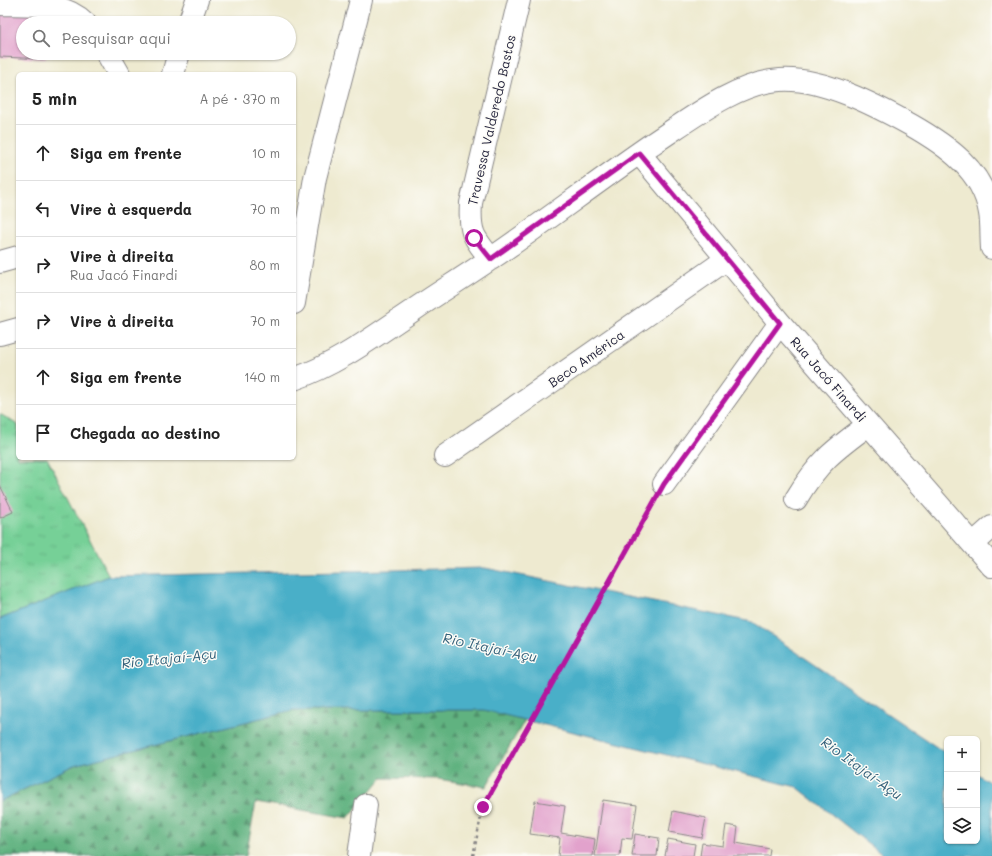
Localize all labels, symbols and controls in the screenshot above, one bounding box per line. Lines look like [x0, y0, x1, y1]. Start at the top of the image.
search box [16, 16, 296, 60]
icon: search [30, 27, 52, 49]
text: Pesquisar aqui [62, 28, 171, 48]
street label: Travessa Valderedo Bastos [463, 33, 519, 207]
text: 5 min [32, 87, 77, 109]
text: A pé · 370 m [199, 90, 280, 107]
icon: ahead [32, 142, 54, 164]
text: Siga em frente [70, 143, 182, 163]
text: 10 m [252, 144, 280, 161]
icon: left [32, 198, 54, 220]
text: Vire à esquerda [70, 199, 192, 219]
text: 70 m [250, 200, 280, 217]
route start [465, 229, 483, 247]
text: Vire à direita [70, 246, 174, 266]
icon: right [32, 254, 54, 276]
text: 80 m [250, 256, 280, 273]
text: Rua Jacó Finardi [70, 266, 178, 283]
icon: right [32, 310, 54, 332]
text: Vire à direita [70, 311, 174, 331]
text: 70 m [250, 312, 280, 329]
street label: Beco América [545, 325, 627, 391]
street label: Rua Jacó Finardi [787, 333, 871, 425]
icon: ahead [32, 366, 54, 388]
text: Siga em frente [70, 367, 182, 387]
text: 140 m [244, 368, 280, 385]
icon: arrive [32, 422, 54, 444]
text: Chegada ao destino [70, 423, 220, 443]
water label: Rio Itajaí-Açu [441, 628, 539, 666]
water label: Rio Itajaí-Açu [120, 644, 218, 672]
water label: Rio Itajaí-Açu [818, 732, 906, 804]
map controls [944, 736, 980, 844]
button: + [944, 736, 980, 772]
button: − [944, 772, 980, 808]
route end [474, 798, 492, 816]
button: layers [944, 808, 980, 844]

